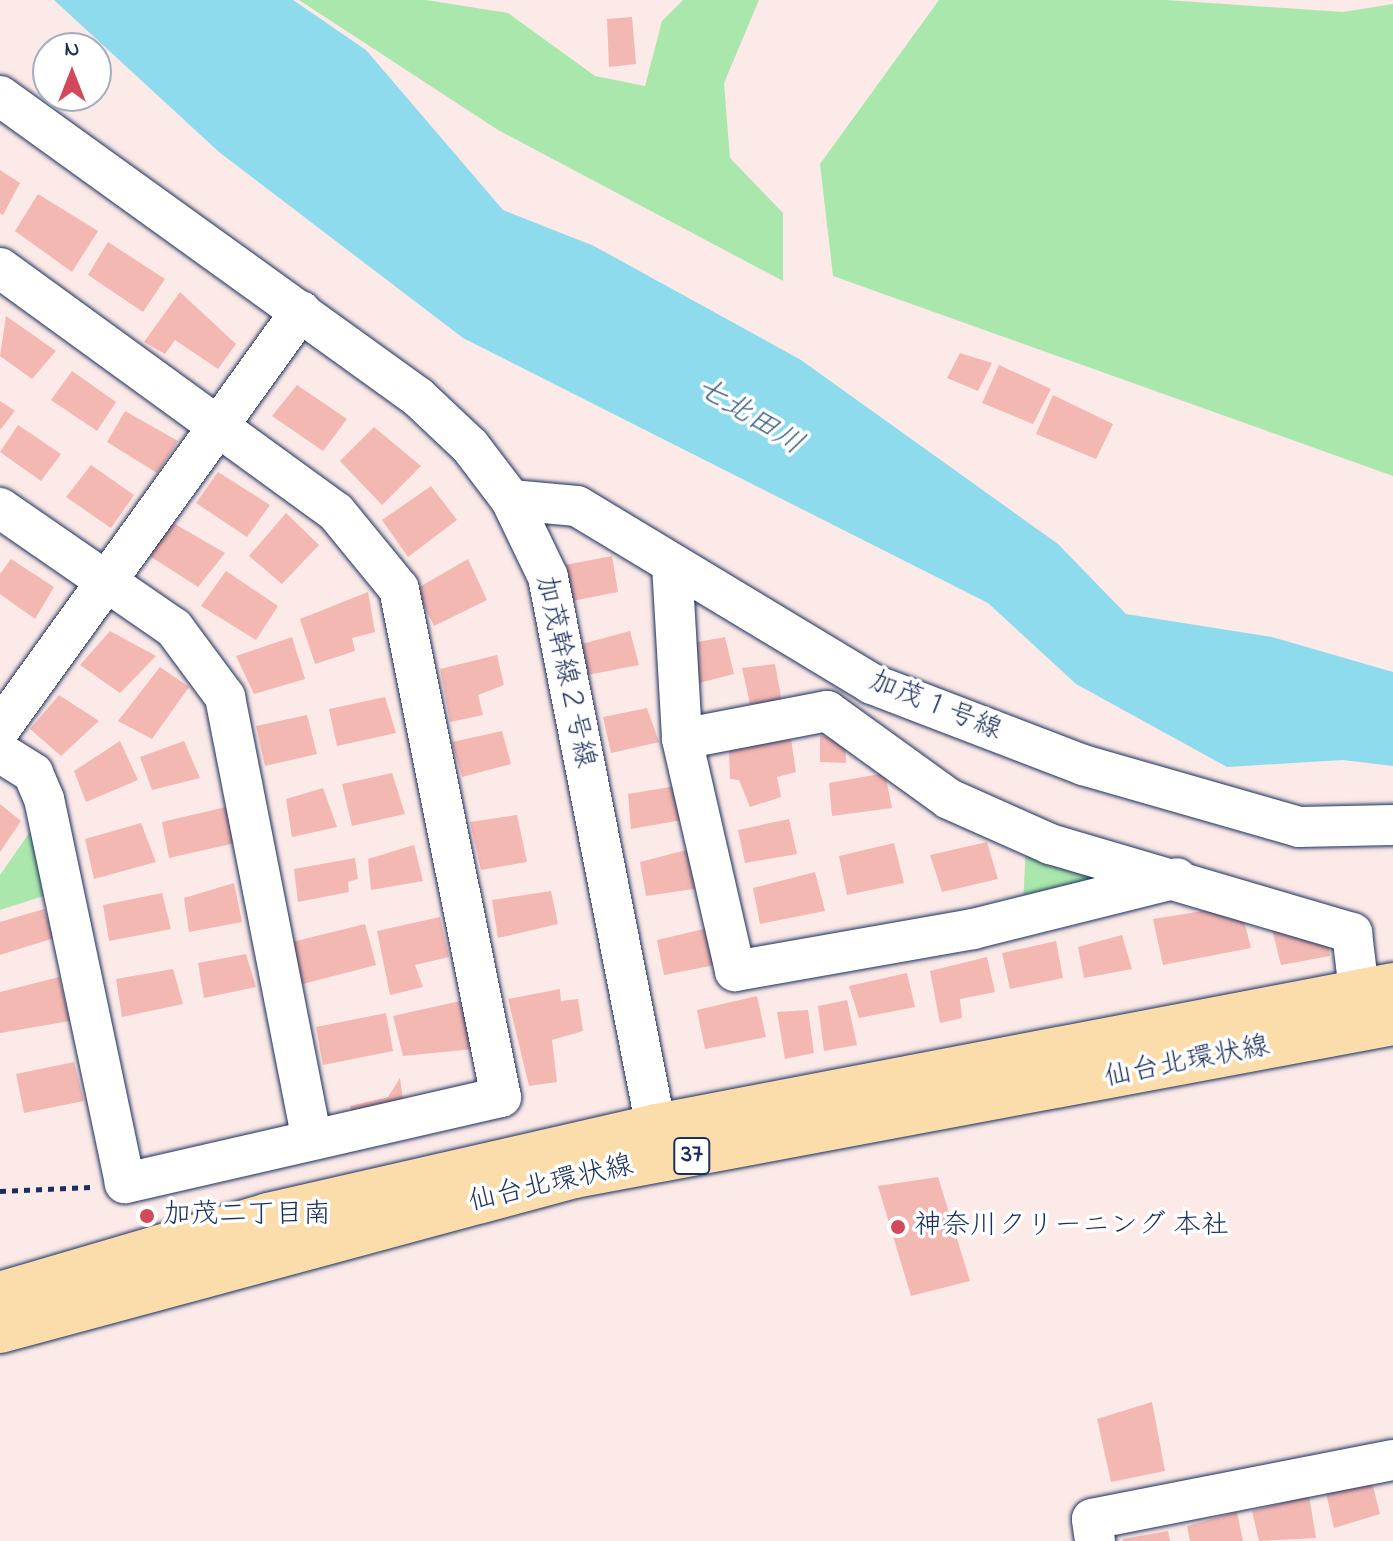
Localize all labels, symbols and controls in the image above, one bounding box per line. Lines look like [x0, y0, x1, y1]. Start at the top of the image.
north arrow [32, 32, 112, 112]
text: N [65, 34, 79, 66]
water label: 七北田川 [689, 370, 809, 464]
street label: 加茂幹線２号線 [527, 573, 601, 771]
street label: 加茂１号線 [864, 665, 1006, 749]
street label: 仙台北環状線 [1101, 1030, 1273, 1096]
road number: 37 [672, 1134, 712, 1178]
street label: 仙台北環状線 [465, 1150, 637, 1220]
place label: 加茂二丁目南 [163, 1199, 331, 1233]
marker: 加茂二丁目南 [138, 1207, 156, 1225]
place label: 神奈川クリーニング 本社 [914, 1210, 1229, 1244]
marker: 神奈川クリーニング 本社 [889, 1218, 907, 1236]

